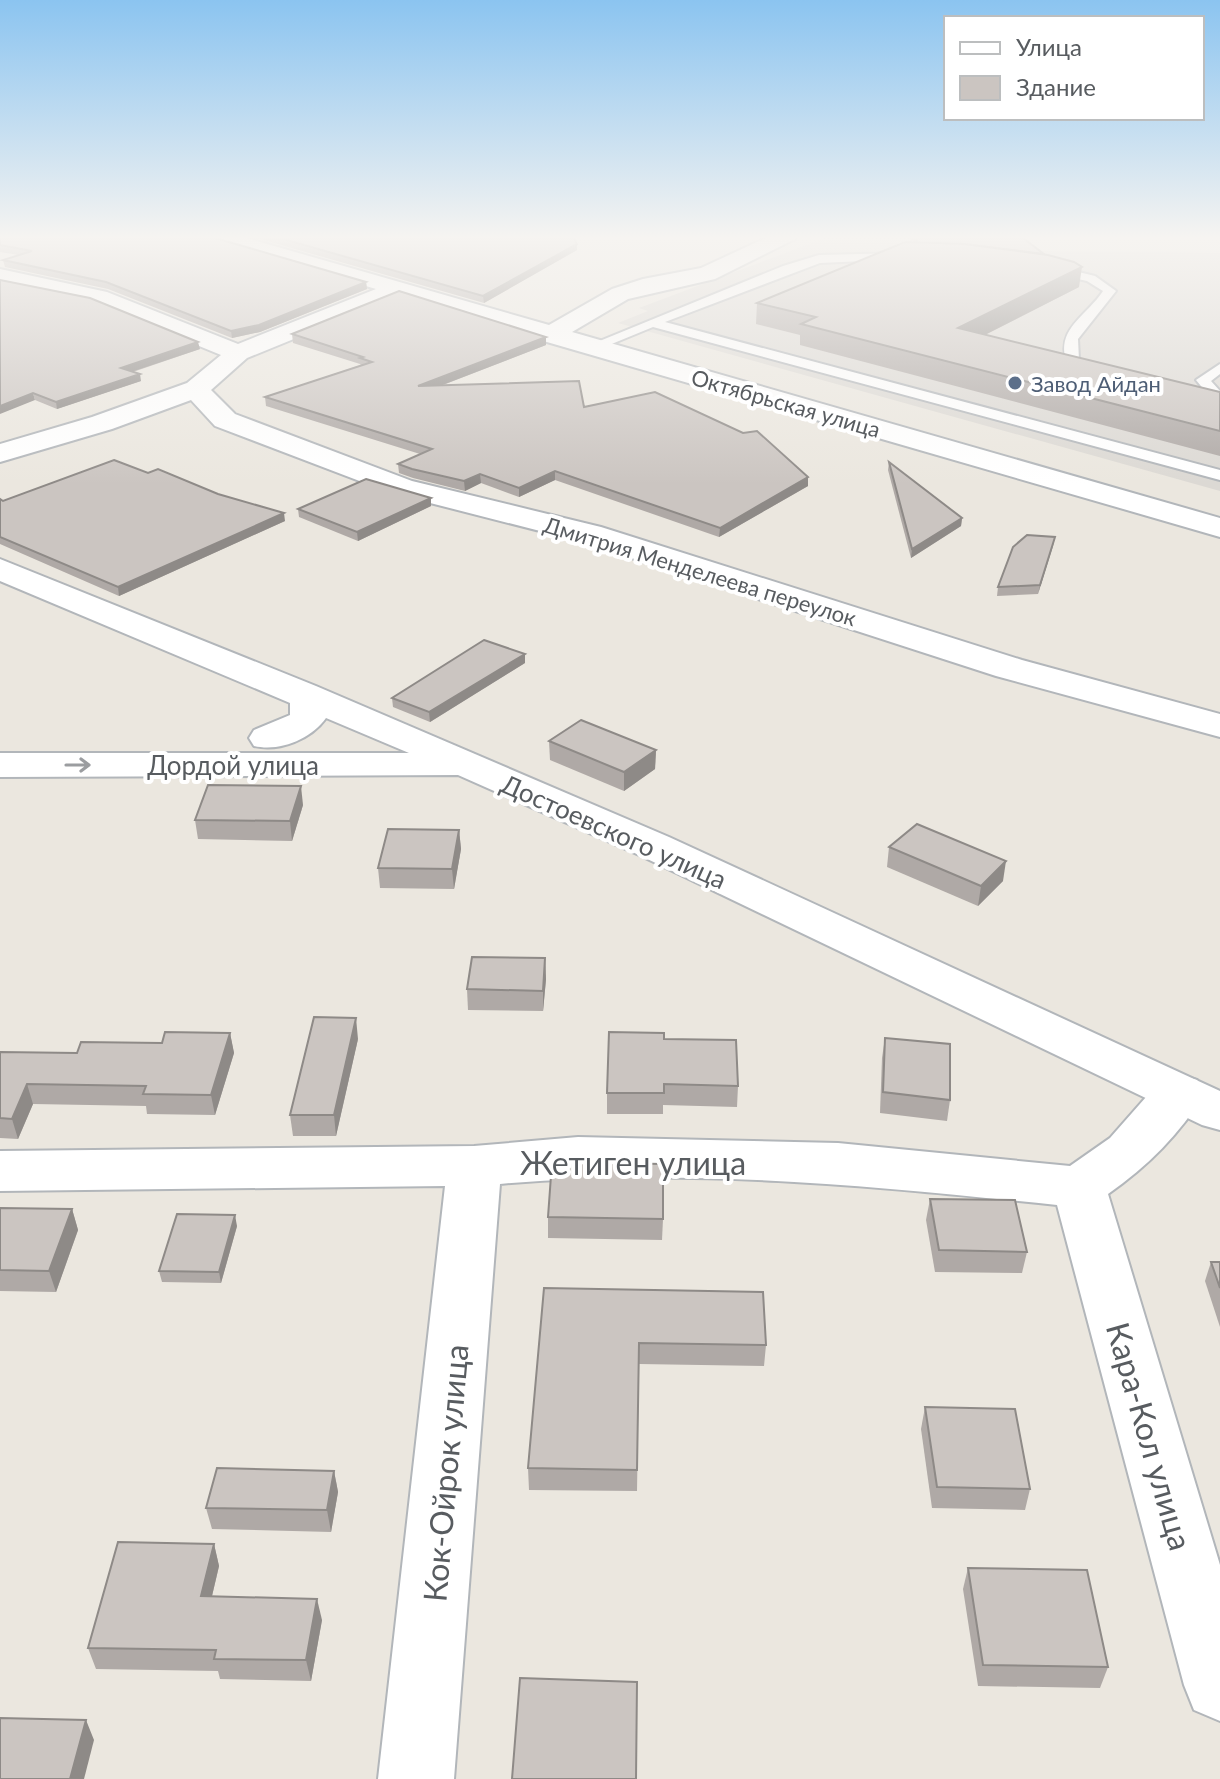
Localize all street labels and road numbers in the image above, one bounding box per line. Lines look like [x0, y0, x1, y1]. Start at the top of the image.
street label: Октябрьская улица [688, 363, 884, 443]
street label: Дмитрия Менделеева переулок [541, 511, 860, 632]
street label: Дордой улица [147, 749, 319, 781]
street label: Достоевского улица [496, 767, 732, 895]
street label: Жетиген улица [520, 1143, 746, 1182]
street label: Кара-Кол улица [1099, 1318, 1201, 1554]
street label: Кок-Ойрок улица [414, 1343, 476, 1603]

